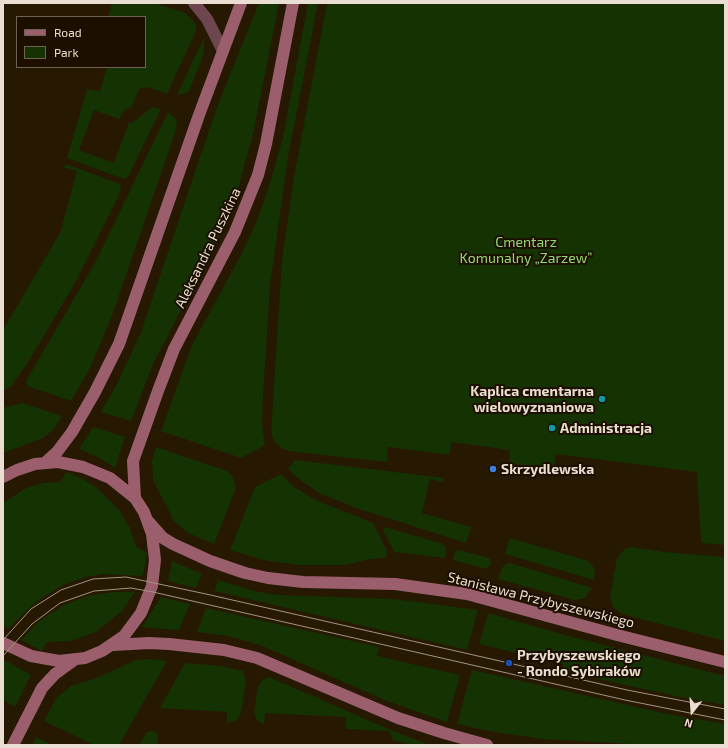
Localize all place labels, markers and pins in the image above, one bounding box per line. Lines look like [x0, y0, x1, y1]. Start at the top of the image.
place label: Kaplica cmentarna wielowyznaniowa [470, 383, 594, 416]
marker: Kaplica cmentarna wielowyznaniowa [597, 394, 607, 404]
place label: Administracja [560, 420, 652, 436]
marker: Administracja [547, 423, 557, 433]
place label: Skrzydlewska [501, 461, 594, 477]
marker: Skrzydlewska [488, 464, 498, 474]
place label: Przybyszewskiego - Rondo Sybiraków [517, 647, 641, 680]
marker: Przybyszewskiego - Rondo Sybiraków [504, 658, 514, 668]

